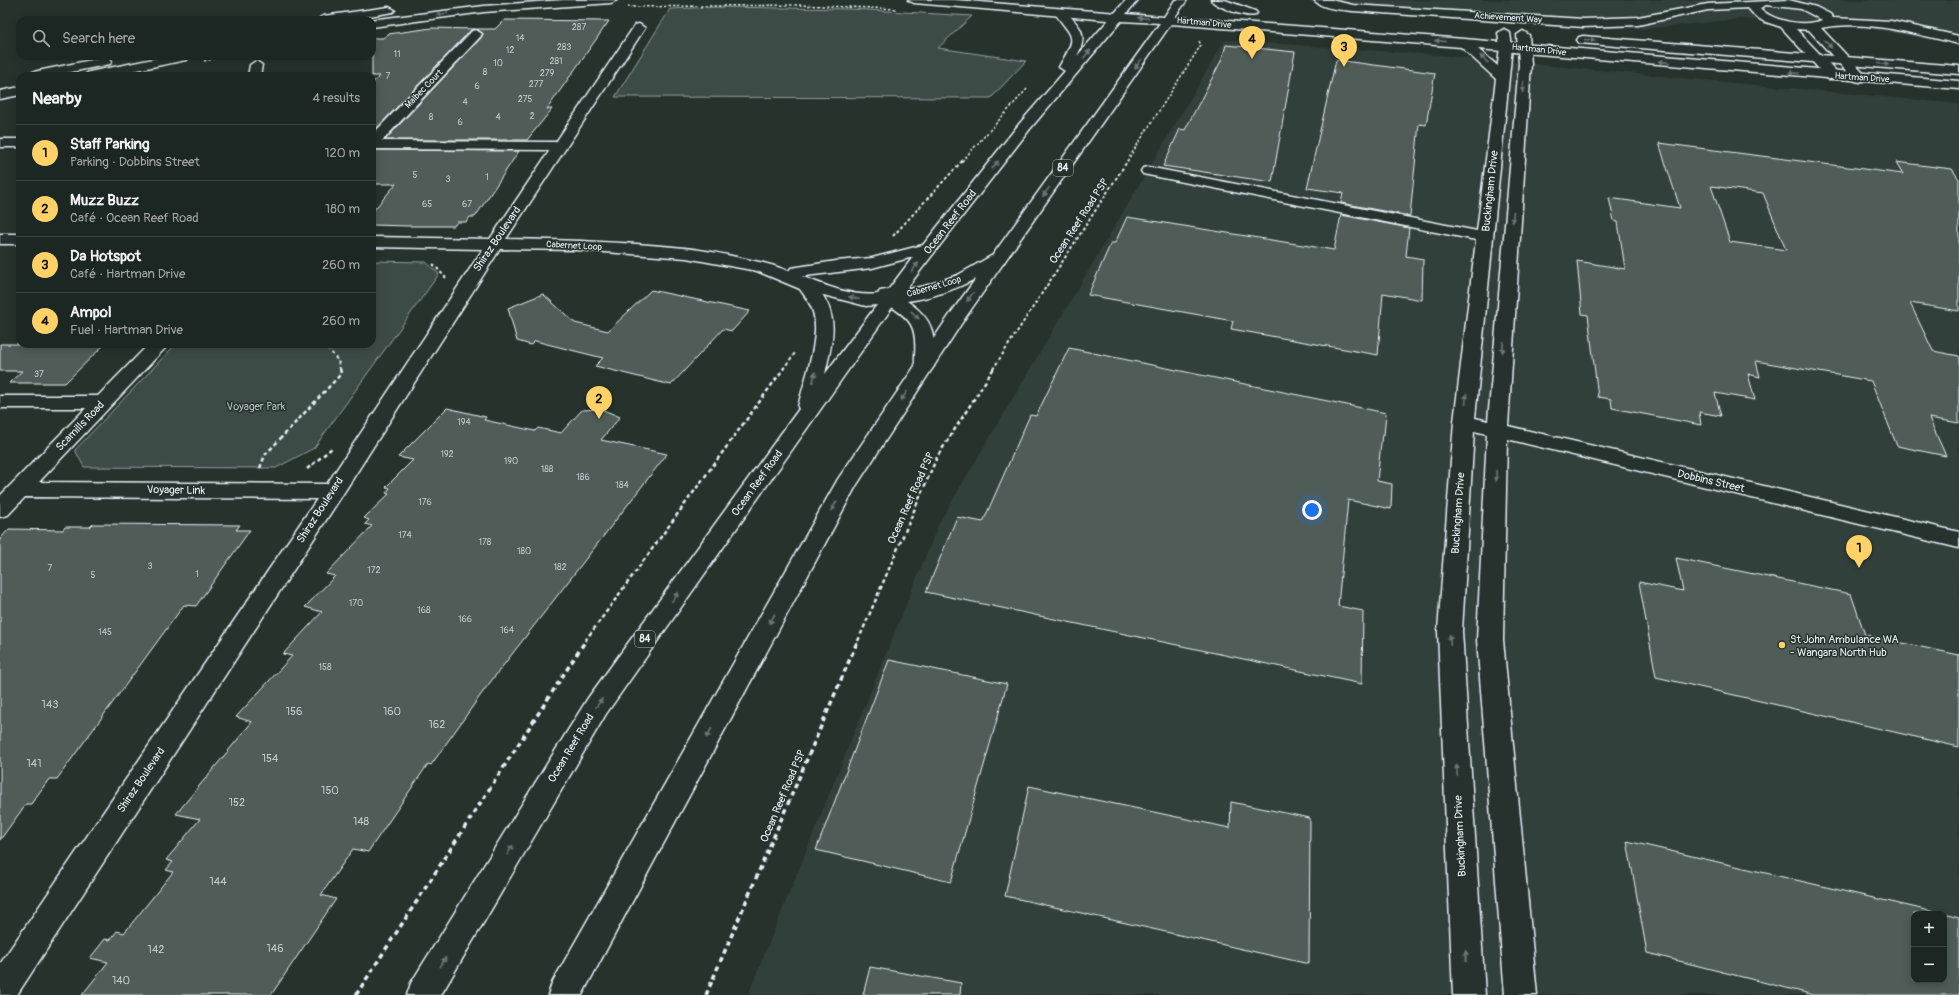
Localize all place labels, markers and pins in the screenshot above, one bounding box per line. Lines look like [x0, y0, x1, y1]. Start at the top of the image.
pin: 4 [1239, 26, 1265, 59]
pin: 3 [1331, 34, 1357, 67]
pin: 2 [586, 386, 612, 419]
pin: 1 [1846, 535, 1872, 568]
place label: St John Ambulance WA - Wangara North Hub [1790, 633, 1899, 659]
marker: St John Ambulance WA - Wangara North Hub [1777, 640, 1787, 650]

